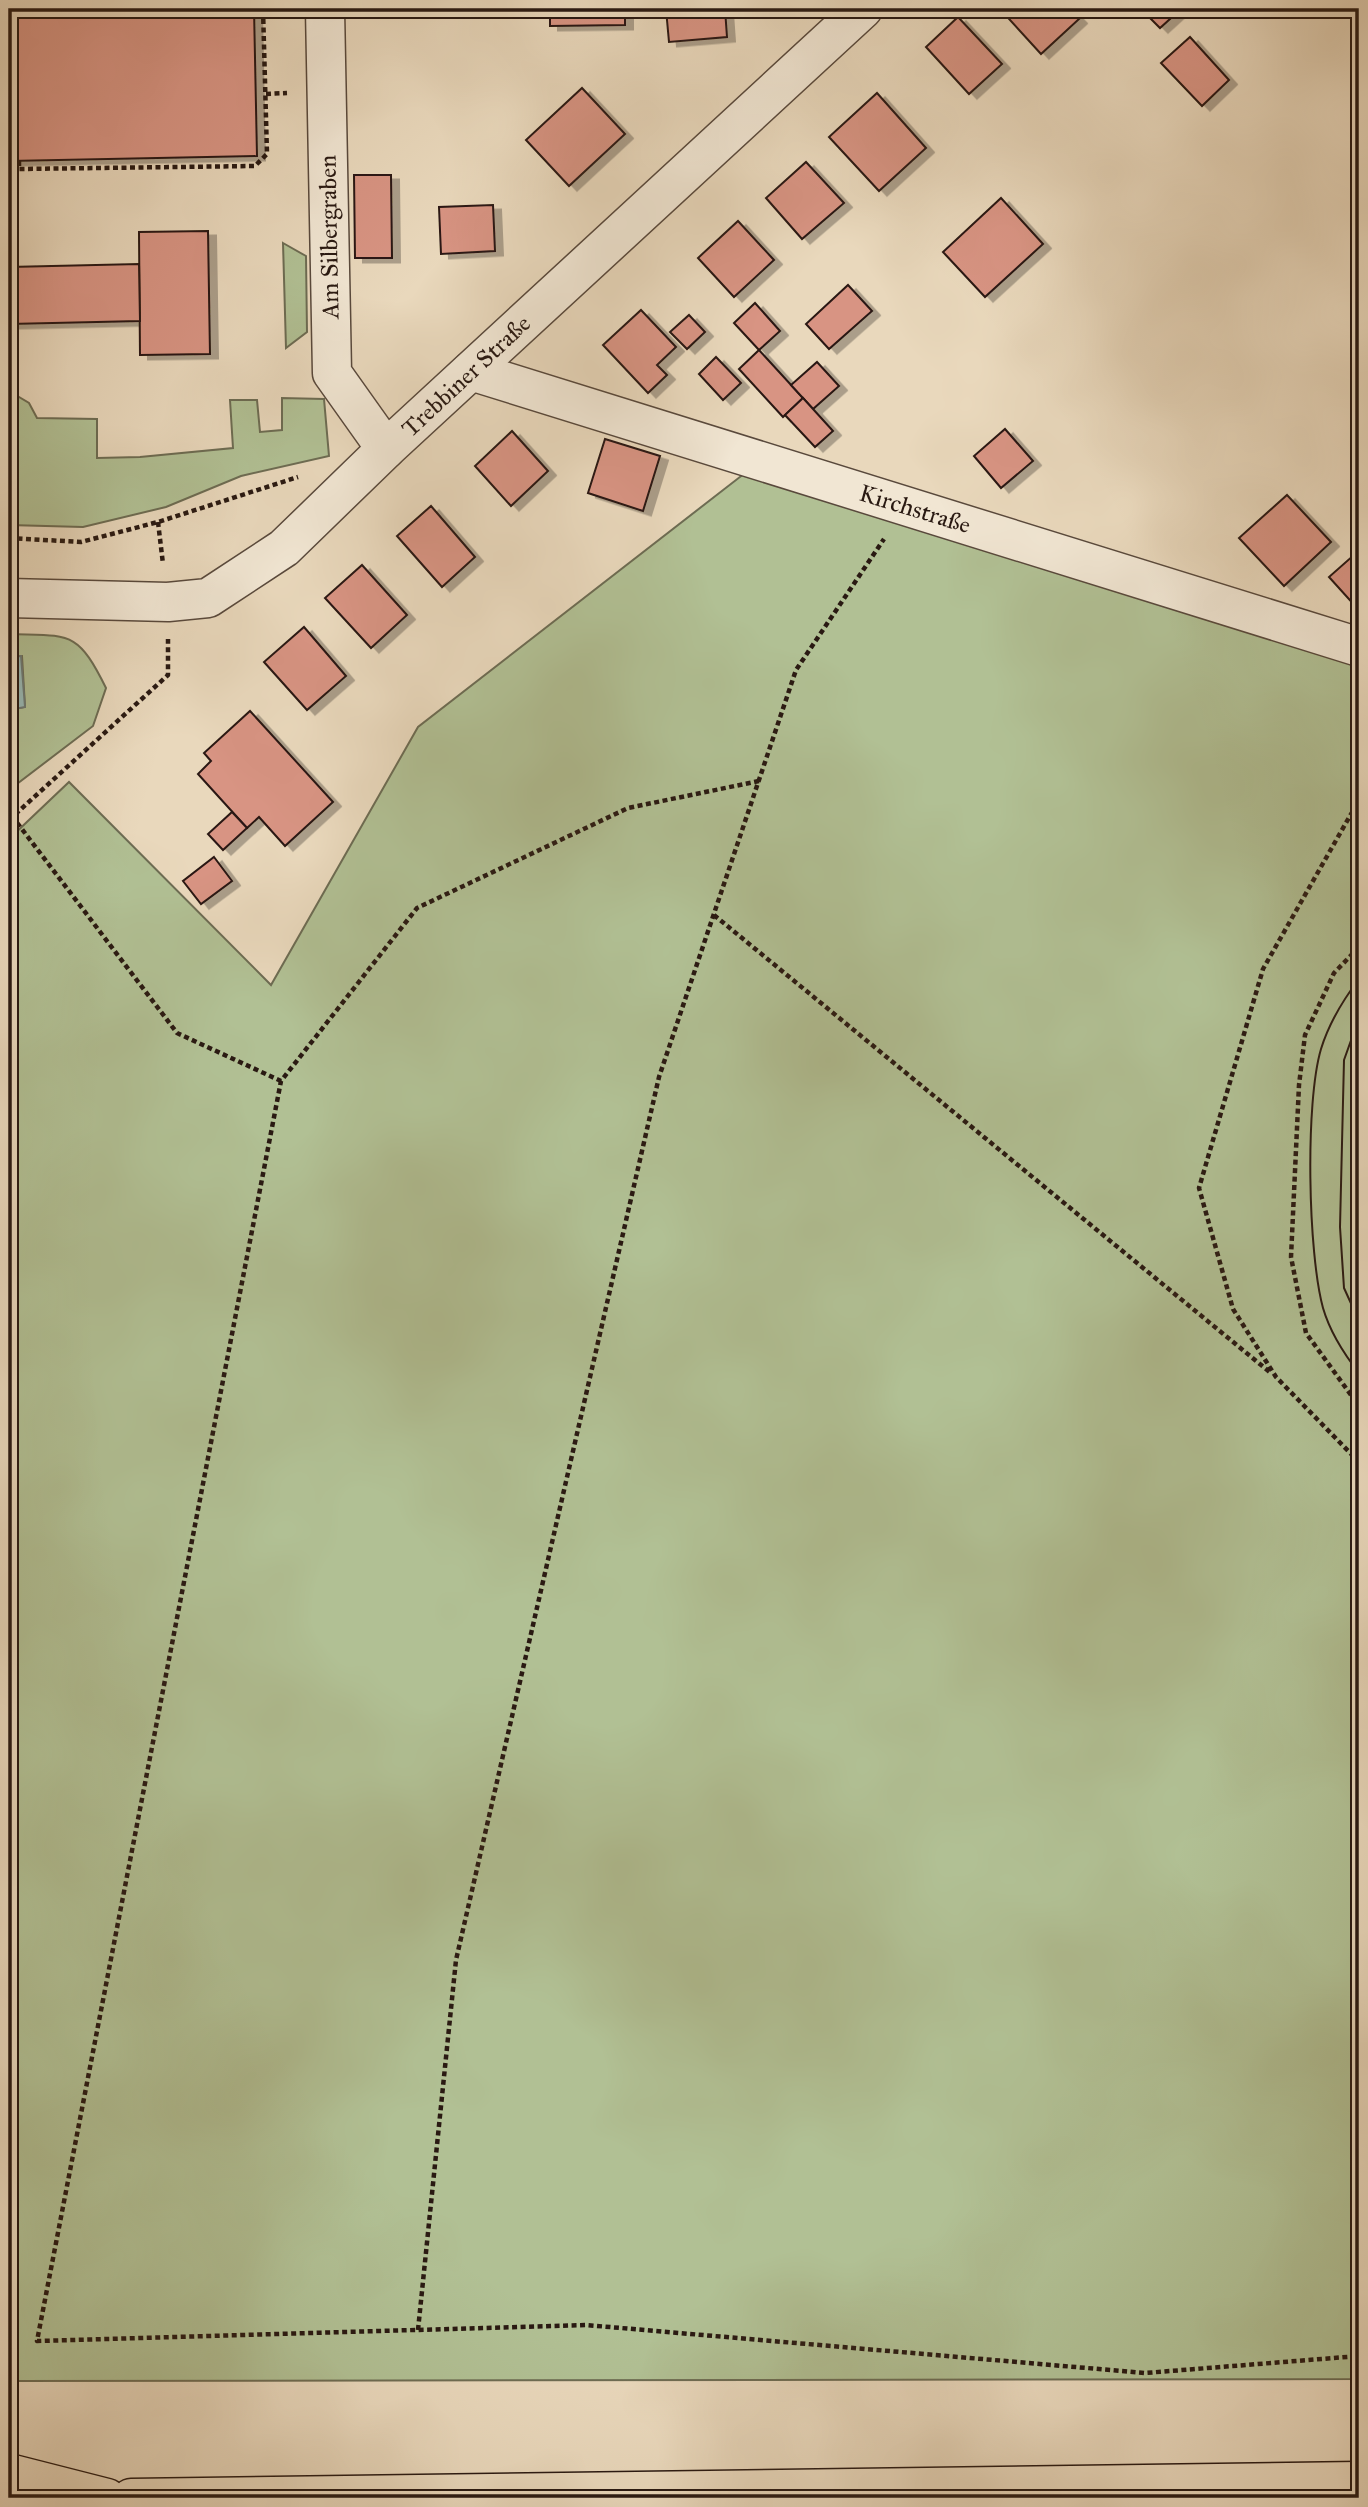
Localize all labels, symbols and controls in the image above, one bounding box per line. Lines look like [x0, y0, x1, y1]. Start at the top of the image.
street label: Am Silbergraben [313, 155, 345, 320]
street label: Trebbiner Straße [395, 309, 537, 443]
street label: Kirchstraße [856, 478, 974, 540]

